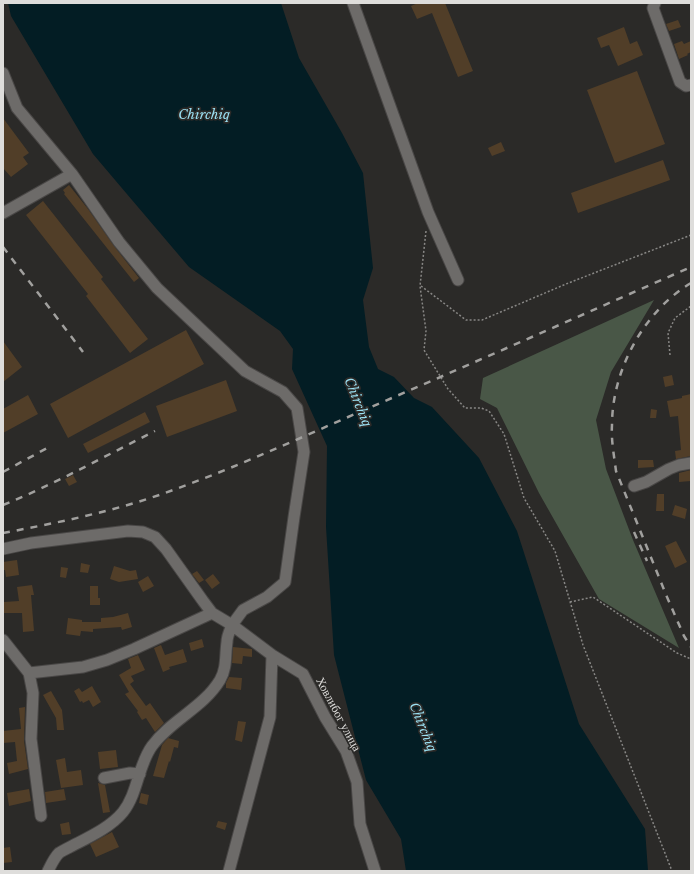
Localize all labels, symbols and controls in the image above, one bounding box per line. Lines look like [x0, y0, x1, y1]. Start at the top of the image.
water label: Chirchiq [178, 106, 230, 123]
water label: Chirchiq [340, 375, 376, 429]
street label: Ховлибог улица [313, 674, 365, 754]
water label: Chirchiq [405, 700, 441, 754]

